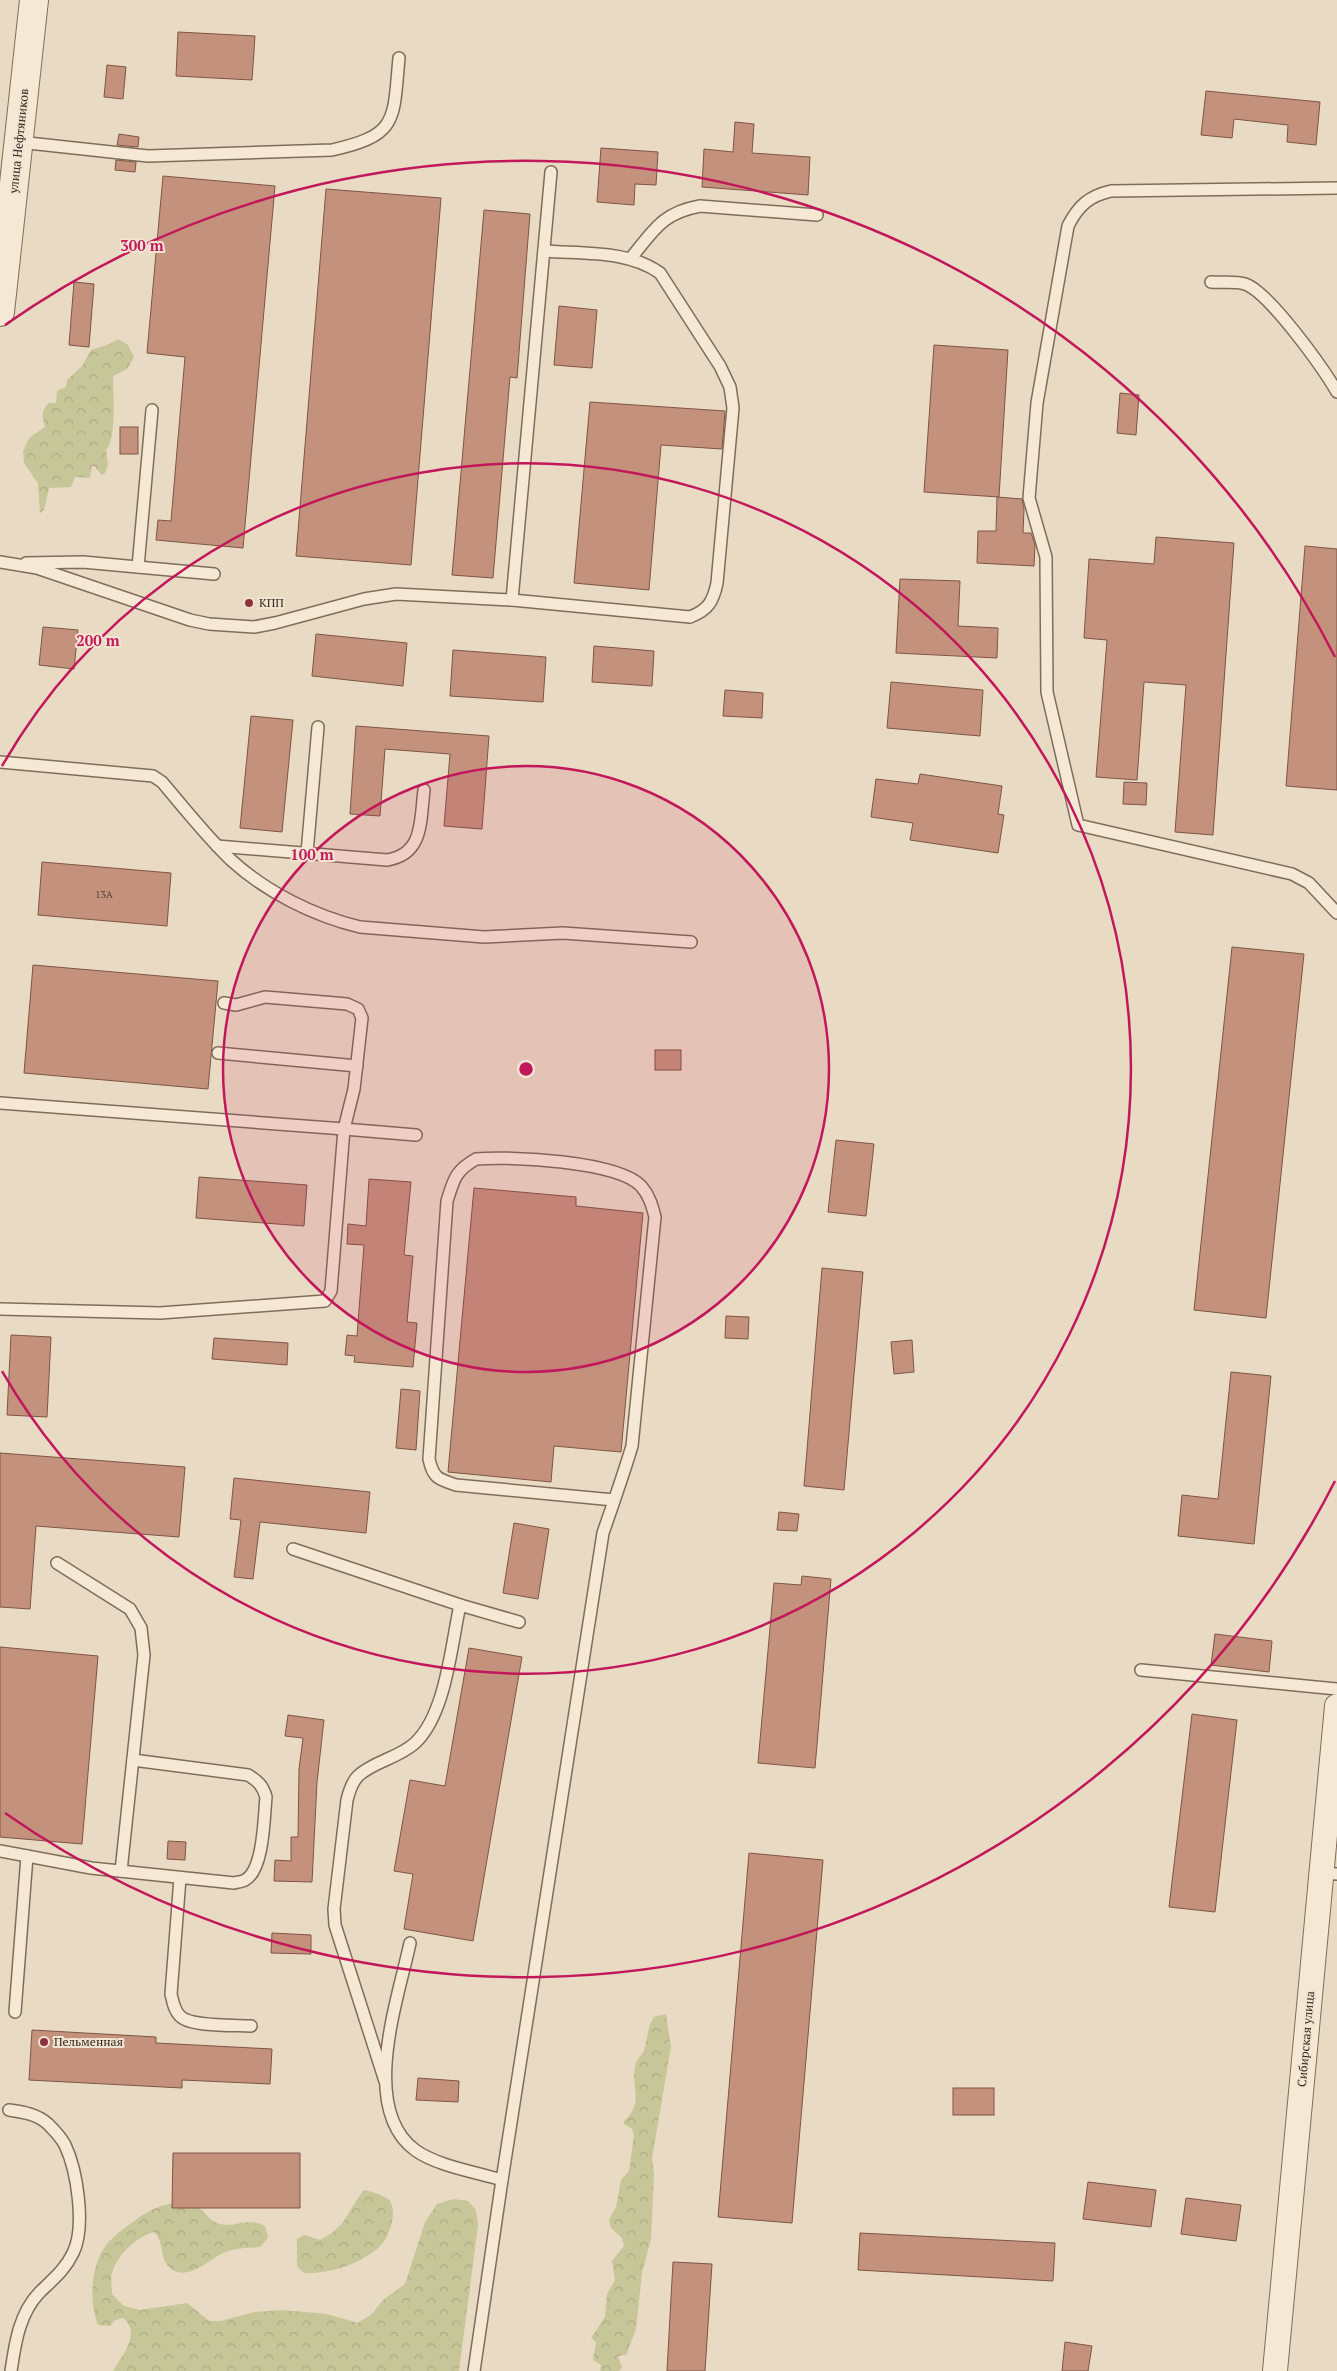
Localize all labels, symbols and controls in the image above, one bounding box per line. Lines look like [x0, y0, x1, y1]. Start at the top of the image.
street label: улица Нефтяников [5, 88, 31, 195]
text: 300 m [120, 235, 164, 255]
place label: КПП [259, 595, 284, 610]
marker: КПП [243, 597, 255, 609]
text: 200 m [76, 630, 120, 650]
text: 100 m [290, 844, 334, 864]
house number: 13А [95, 888, 113, 901]
centre of rings [517, 1060, 535, 1078]
street label: Сибирская улица [1294, 1990, 1317, 2088]
place label: Пельменная [54, 2034, 123, 2049]
marker: Пельменная [38, 2036, 50, 2048]

